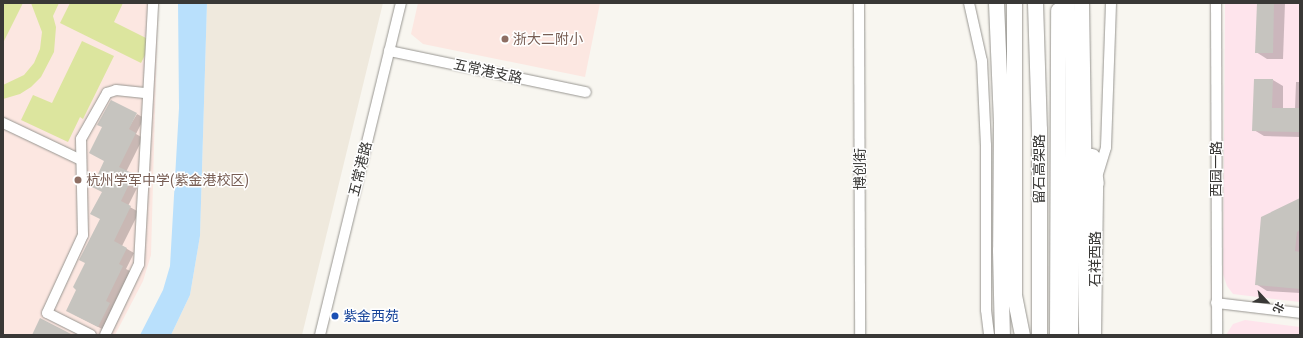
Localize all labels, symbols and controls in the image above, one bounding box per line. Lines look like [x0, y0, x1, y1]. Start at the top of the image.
place label: 浙大二附小 [513, 31, 583, 47]
marker: 浙大二附小 [500, 34, 510, 44]
street label: 五常港支路 [452, 56, 524, 86]
street label: 留石高架路 [1031, 134, 1047, 204]
street label: 五常港路 [345, 140, 375, 198]
street label: 西园一路 [1208, 141, 1224, 197]
street label: 博创街 [852, 148, 868, 190]
place label: 杭州学军中学(紫金港校区) [86, 172, 249, 188]
marker: 杭州学军中学(紫金港校区) [73, 175, 83, 185]
street label: 石祥西路 [1087, 231, 1103, 287]
north arrow [1247, 282, 1287, 322]
text: 北 [1270, 300, 1286, 315]
place label: 紫金西苑 [343, 308, 399, 324]
marker: 紫金西苑 [330, 311, 340, 321]

